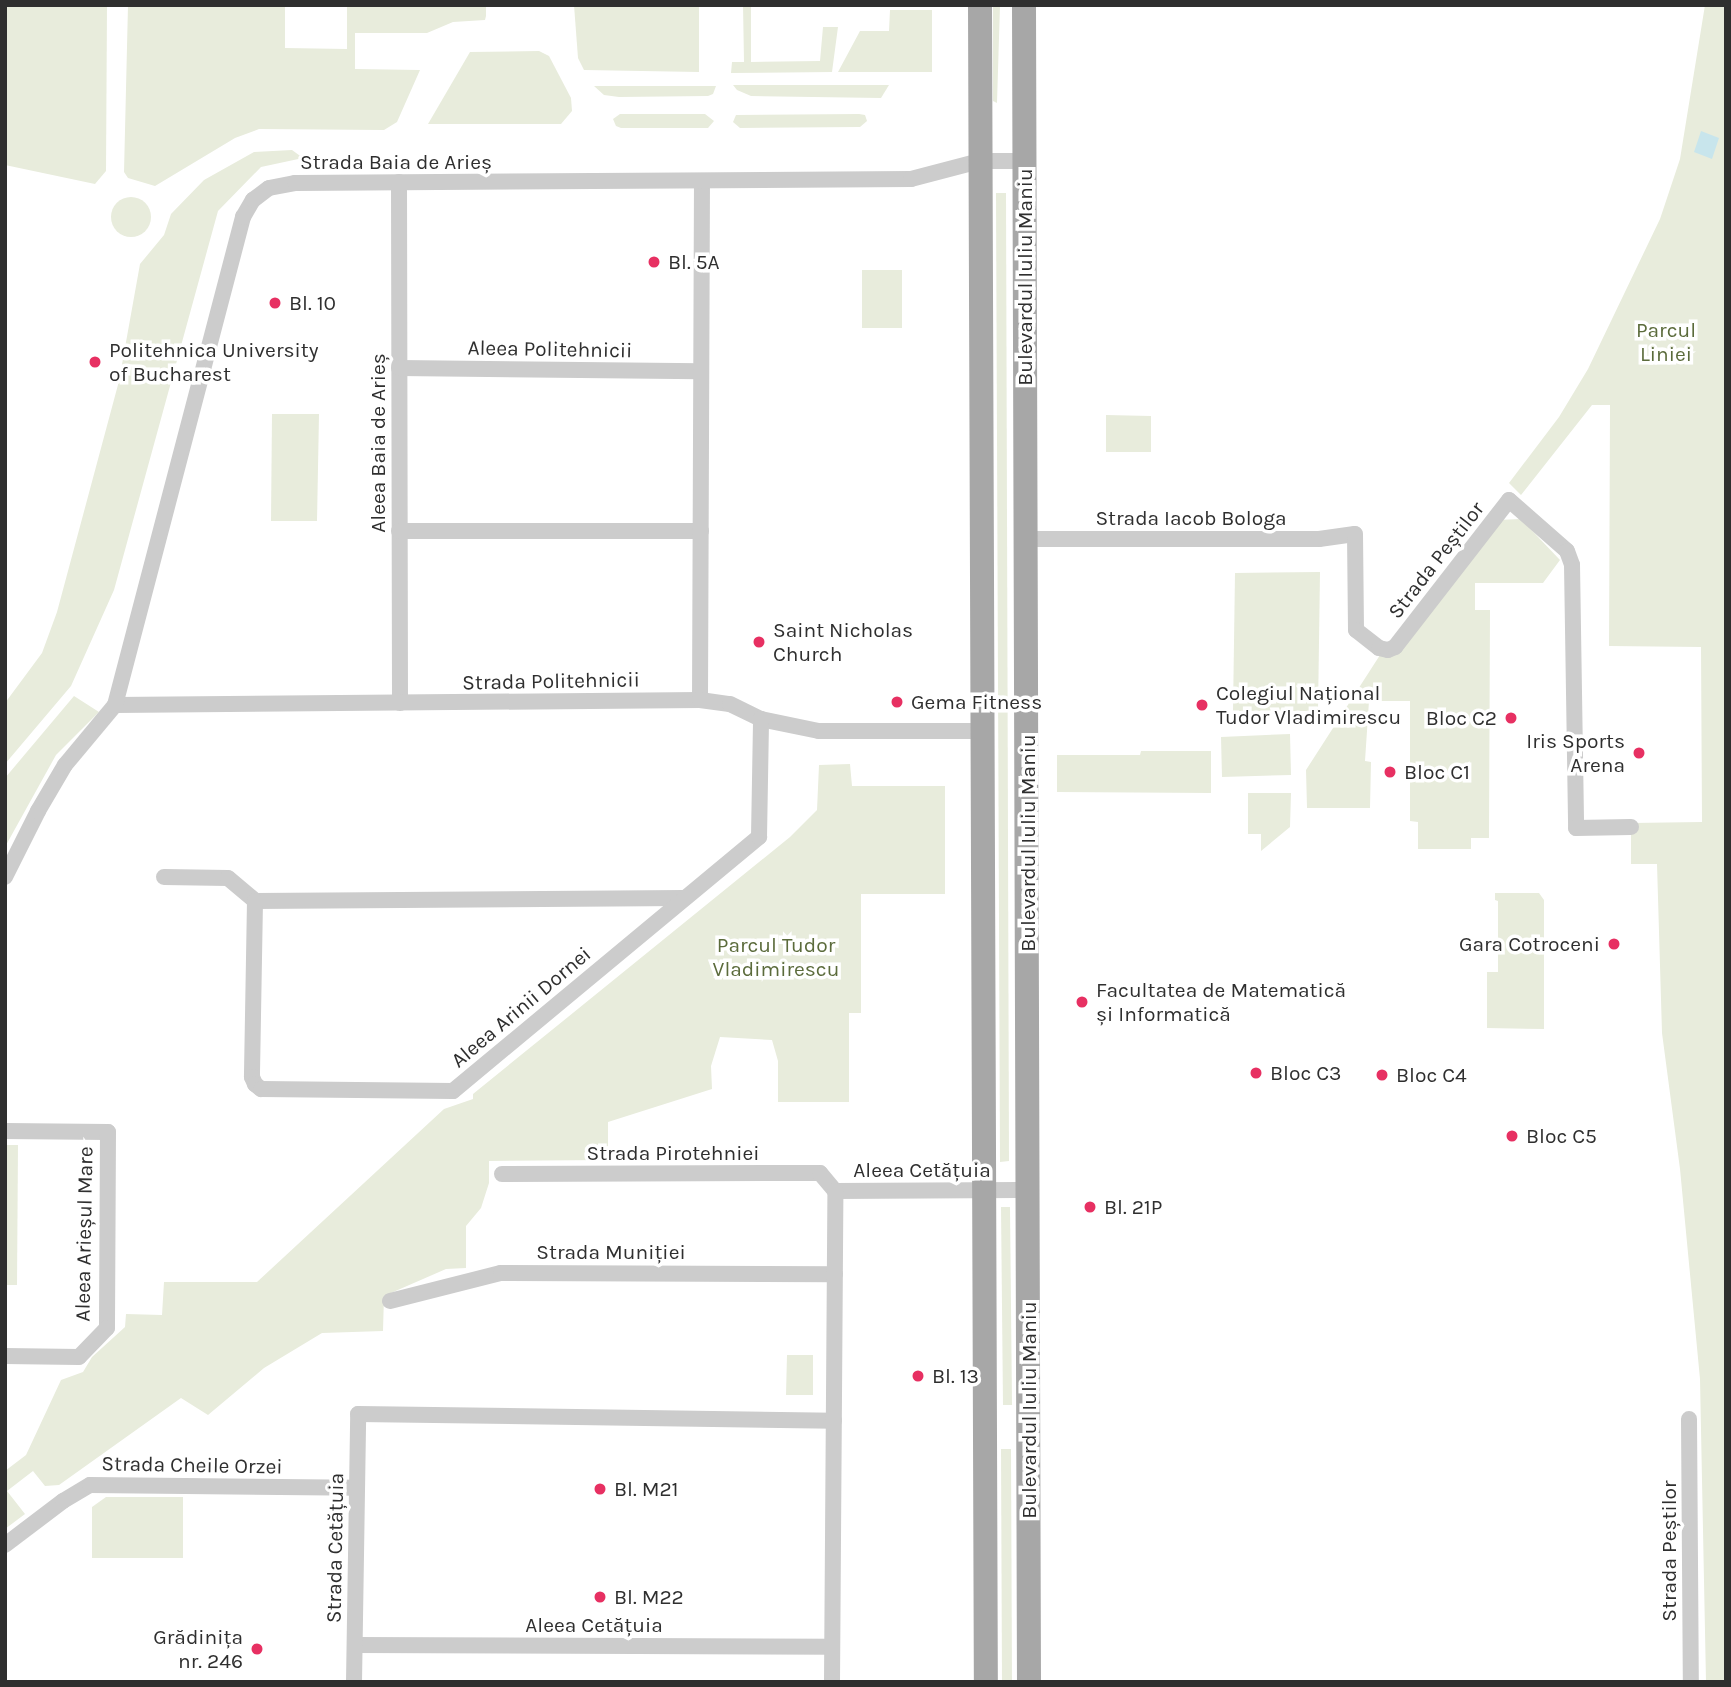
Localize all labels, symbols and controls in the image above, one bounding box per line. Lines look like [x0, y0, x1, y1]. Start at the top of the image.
street label: Strada Baia de Arieș [300, 149, 492, 175]
street label: Bulevardul Iuliu Maniu [1012, 168, 1038, 386]
place label: Bl. 5A [668, 249, 720, 275]
marker: Bl. 5A [646, 254, 662, 270]
place label: Bl. 10 [289, 290, 336, 316]
marker: Bl. 10 [267, 295, 283, 311]
park label: Parcul Liniei [1636, 317, 1696, 367]
street label: Aleea Politehnicii [467, 335, 633, 363]
place label: Politehnica University of Bucharest [109, 337, 318, 387]
street label: Aleea Baia de Arieș [365, 353, 391, 533]
marker: Politehnica University of Bucharest [87, 354, 103, 370]
street label: Strada Peștilor [1383, 497, 1489, 623]
street label: Strada Iacob Bologa [1095, 505, 1287, 531]
place label: Saint Nicholas Church [773, 617, 913, 667]
marker: Saint Nicholas Church [751, 634, 767, 650]
street label: Strada Politehnicii [462, 667, 640, 695]
place label: Colegiul Național Tudor Vladimirescu [1216, 680, 1401, 730]
place label: Gema Fitness [911, 689, 1042, 715]
marker: Gema Fitness [889, 694, 905, 710]
marker: Colegiul Național Tudor Vladimirescu [1194, 697, 1210, 713]
place label: Bloc C2 [1426, 705, 1497, 731]
marker: Bloc C2 [1503, 710, 1519, 726]
place label: Iris Sports Arena [1526, 728, 1625, 778]
street label: Bulevardul Iuliu Maniu [1015, 734, 1041, 952]
marker: Iris Sports Arena [1631, 745, 1647, 761]
place label: Bloc C1 [1404, 759, 1470, 785]
marker: Bloc C1 [1382, 764, 1398, 780]
place label: Gara Cotroceni [1459, 931, 1600, 957]
park label: Parcul Tudor Vladimirescu [713, 932, 839, 982]
marker: Gara Cotroceni [1606, 936, 1622, 952]
street label: Aleea Arinii Dornei [446, 941, 596, 1073]
place label: Facultatea de Matematică și Informatică [1096, 977, 1346, 1027]
marker: Facultatea de Matematică și Informatică [1074, 994, 1090, 1010]
place label: Bloc C3 [1270, 1060, 1342, 1086]
place label: Bloc C4 [1396, 1062, 1467, 1088]
marker: Bloc C3 [1248, 1065, 1264, 1081]
marker: Bloc C4 [1374, 1067, 1390, 1083]
place label: Bloc C5 [1526, 1123, 1597, 1149]
marker: Bloc C5 [1504, 1128, 1520, 1144]
street label: Strada Pirotehniei [586, 1140, 760, 1166]
street label: Aleea Arieșul Mare [70, 1146, 98, 1322]
street label: Aleea Cetățuia [853, 1157, 991, 1183]
place label: Bl. 21P [1104, 1194, 1162, 1220]
marker: Bl. 21P [1082, 1199, 1098, 1215]
street label: Strada Muniției [536, 1239, 686, 1265]
street label: Bulevardul Iuliu Maniu [1016, 1301, 1042, 1519]
place label: Bl. 13 [932, 1363, 979, 1389]
marker: Bl. 13 [910, 1368, 926, 1384]
street label: Strada Cheile Orzei [101, 1451, 283, 1479]
street label: Strada Cetățuia [321, 1473, 349, 1623]
place label: Bl. M21 [614, 1476, 679, 1502]
street label: Strada Peștilor [1656, 1480, 1682, 1622]
marker: Bl. M21 [592, 1481, 608, 1497]
place label: Bl. M22 [614, 1584, 684, 1610]
marker: Bl. M22 [592, 1589, 608, 1605]
street label: Aleea Cetățuia [525, 1612, 663, 1638]
place label: Grădinița nr. 246 [153, 1624, 243, 1674]
marker: Grădinița nr. 246 [249, 1641, 265, 1657]

